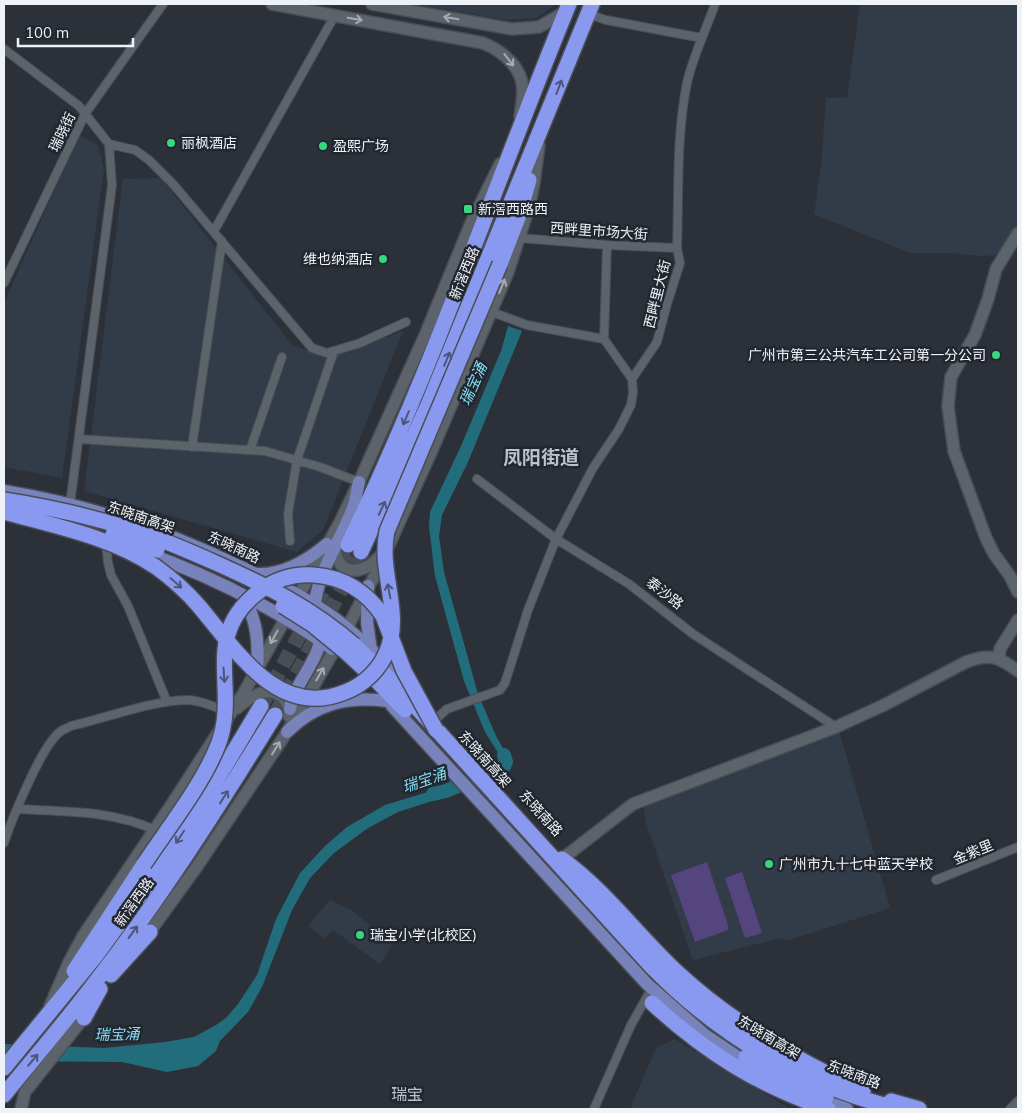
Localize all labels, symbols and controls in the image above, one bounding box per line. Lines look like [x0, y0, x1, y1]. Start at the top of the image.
one-way arrow [444, 13, 460, 23]
scale bar [18, 15, 132, 47]
one-way arrow [346, 15, 362, 24]
text: 100 m [25, 23, 69, 42]
one-way arrow [503, 54, 514, 67]
one-way arrow [555, 80, 564, 95]
street label: 瑞晓街 [45, 109, 79, 155]
place label: 丽枫酒店 [181, 134, 237, 152]
marker: 丽枫酒店 [165, 137, 177, 149]
place label: 盈熙广场 [333, 137, 389, 155]
marker: 盈熙广场 [317, 140, 329, 152]
place label: 新滘西路西 [478, 200, 548, 218]
marker: 新滘西路西 [462, 203, 474, 215]
street label: 西畔里市场大街 [549, 219, 649, 243]
street label: 新滘西路 [445, 244, 483, 302]
place label: 维也纳酒店 [303, 250, 373, 268]
marker: 维也纳酒店 [377, 253, 389, 265]
street label: 西畔里大街 [640, 258, 674, 330]
one-way arrow [498, 279, 507, 294]
place label: 广州市第三公共汽车工公司第一分公司 [748, 346, 986, 364]
marker: 广州市第三公共汽车工公司第一分公司 [990, 349, 1002, 361]
one-way arrow [442, 352, 452, 367]
water label: 瑞宝涌 [455, 358, 492, 408]
one-way arrow [400, 410, 410, 425]
district label: 凤阳街道 [503, 445, 579, 469]
street label: 东晓南高架 [105, 497, 177, 537]
one-way arrow [378, 501, 387, 516]
street label: 东晓南路 [205, 527, 263, 567]
street label: 泰沙路 [643, 573, 687, 613]
one-way arrow [170, 578, 183, 589]
one-way arrow [384, 584, 393, 600]
one-way arrow [269, 630, 279, 644]
one-way arrow [220, 667, 229, 683]
one-way arrow [315, 667, 325, 682]
street label: 东晓南高架 [455, 727, 515, 791]
one-way arrow [272, 741, 282, 755]
water label: 瑞宝涌 [400, 763, 450, 796]
street label: 东晓南路 [516, 786, 566, 840]
one-way arrow [219, 790, 229, 804]
one-way arrow [175, 830, 185, 844]
street label: 金紫里 [950, 836, 996, 868]
place label: 广州市九十七中蓝天学校 [779, 855, 933, 873]
marker: 广州市九十七中蓝天学校 [763, 858, 775, 870]
street label: 新滘西路 [111, 874, 157, 930]
one-way arrow [128, 925, 138, 939]
place label: 瑞宝小学(北校区) [370, 926, 477, 944]
marker: 瑞宝小学(北校区) [354, 929, 366, 941]
street label: 东晓南高架 [734, 1011, 804, 1063]
water label: 瑞宝涌 [94, 1024, 142, 1044]
one-way arrow [27, 1054, 38, 1067]
street label: 东晓南路 [825, 1056, 883, 1092]
district label: 瑞宝 [391, 1084, 423, 1104]

